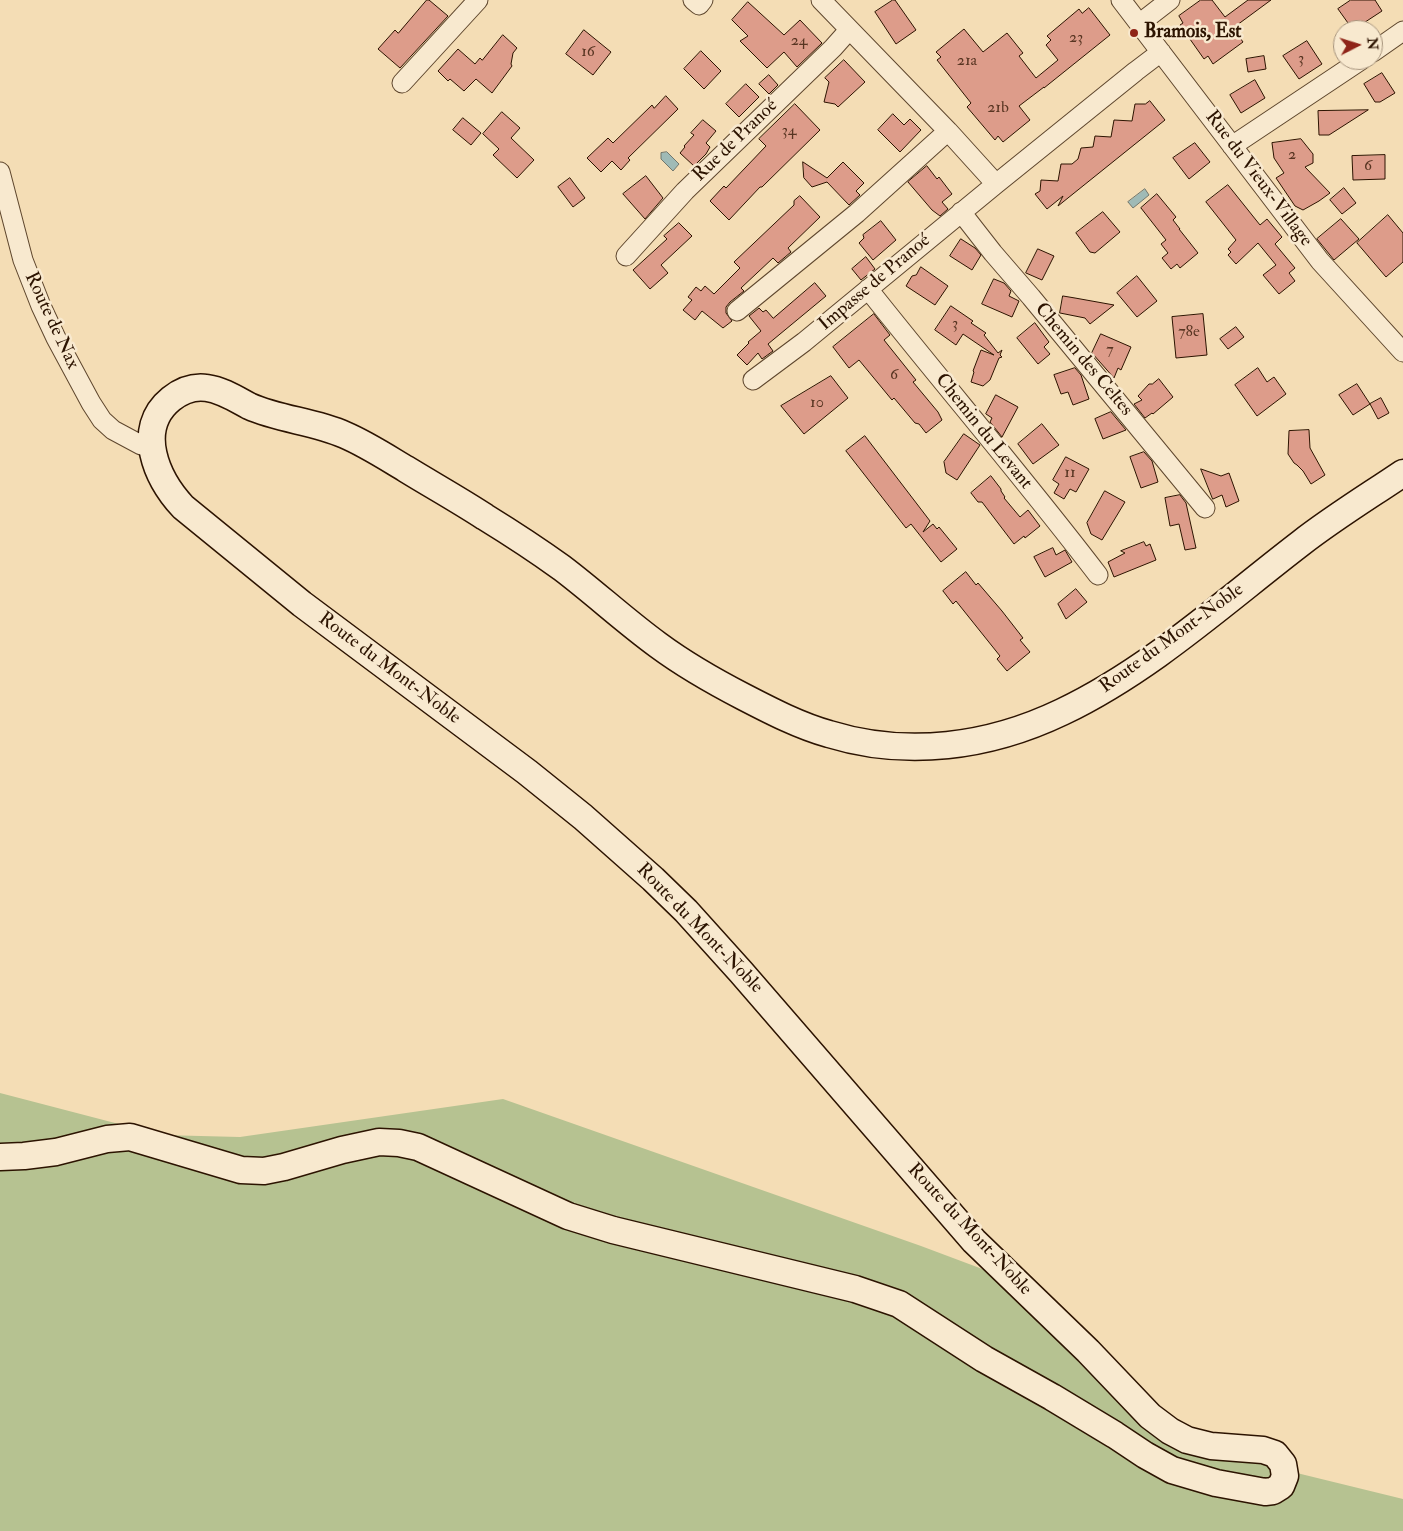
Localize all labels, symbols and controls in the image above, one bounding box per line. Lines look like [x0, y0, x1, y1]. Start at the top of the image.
north arrow [1333, 20, 1383, 70]
place label: Bramois, Est [1144, 22, 1241, 44]
marker: Bramois, Est [1128, 27, 1140, 39]
house number: 23 [1069, 29, 1083, 49]
house number: 24 [791, 32, 807, 52]
text: N [1363, 37, 1381, 51]
house number: 16 [581, 43, 595, 63]
house number: 3 [1298, 50, 1304, 70]
house number: 21a [957, 52, 977, 72]
street label: Rue de Pranoé [689, 95, 783, 187]
house number: 21b [987, 99, 1009, 119]
street label: Rue du Vieux-Village [1199, 107, 1317, 251]
house number: 34 [782, 122, 796, 142]
house number: 2 [1288, 146, 1296, 166]
house number: 6 [1364, 157, 1372, 177]
street label: Impasse de Pranoé [815, 230, 935, 336]
street label: Route de Nax [19, 269, 83, 373]
street label: Chemin des Celtes [1029, 299, 1137, 421]
house number: 3 [952, 315, 958, 335]
house number: 78e [1178, 323, 1200, 343]
house number: 7 [1106, 341, 1114, 361]
house number: 6 [890, 366, 898, 386]
street label: Chemin du Levant [929, 370, 1037, 494]
house number: 10 [810, 394, 824, 414]
house number: 11 [1064, 464, 1076, 484]
street label: Route du Mont-Noble [1096, 579, 1248, 699]
street label: Route du Mont-Noble [313, 608, 465, 730]
street label: Route du Mont-Noble [631, 859, 767, 999]
street label: Route du Mont-Noble [902, 1159, 1036, 1301]

